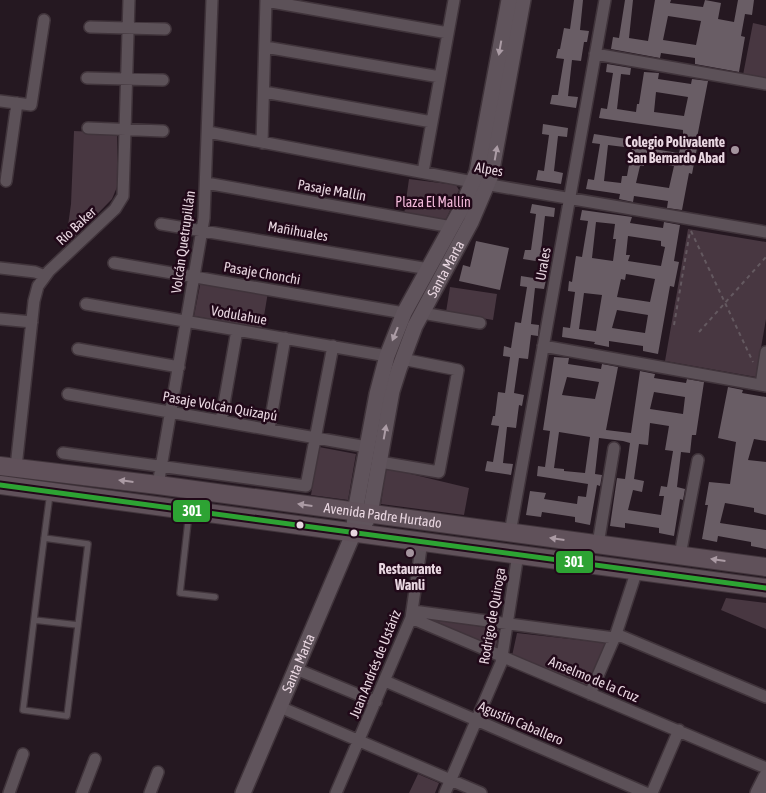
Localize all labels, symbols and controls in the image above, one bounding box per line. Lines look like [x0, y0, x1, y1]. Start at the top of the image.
one-way arrow [496, 40, 504, 56]
place label: Colegio Polivalente San Bernardo Abad [625, 134, 725, 166]
one-way arrow [492, 144, 500, 160]
marker: Colegio Polivalente San Bernardo Abad [729, 144, 741, 156]
street label: Alpes [474, 159, 504, 179]
street label: Pasaje Mallín [296, 176, 368, 204]
street label: Volcán Quetrupillán [168, 189, 198, 295]
park label: Plaza El Mallín [395, 194, 471, 210]
street label: Río Baker [53, 203, 100, 248]
street label: Mañihuales [267, 218, 329, 244]
street label: Santa Marta [424, 238, 467, 300]
street label: Urales [532, 246, 554, 282]
street label: Pasaje Chonchi [222, 258, 302, 288]
street label: Vodulahue [210, 302, 268, 328]
one-way arrow [391, 327, 399, 341]
street label: Pasaje Volcán Quizapú [161, 388, 279, 424]
one-way arrow [381, 424, 389, 440]
one-way arrow [118, 477, 134, 485]
line badge: 301 [172, 499, 211, 523]
street label: Avenida Padre Hurtado [323, 499, 443, 531]
one-way arrow [296, 501, 312, 509]
text: 301 [182, 503, 202, 519]
unlabelled marker [295, 520, 305, 530]
unlabelled marker [349, 528, 359, 538]
one-way arrow [548, 535, 564, 543]
marker: Restaurante Wanli [404, 547, 416, 559]
line badge: 301 [555, 550, 594, 574]
text: 301 [564, 554, 584, 570]
one-way arrow [709, 556, 725, 564]
place label: Restaurante Wanli [379, 561, 442, 593]
street label: Rodrigo de Quiroga [476, 566, 508, 666]
street label: Juan Andrés de Ustáriz [346, 608, 404, 720]
street label: Santa Marta [279, 632, 318, 695]
street label: Anselmo de la Cruz [546, 653, 642, 705]
street label: Agustín Caballero [476, 698, 566, 748]

